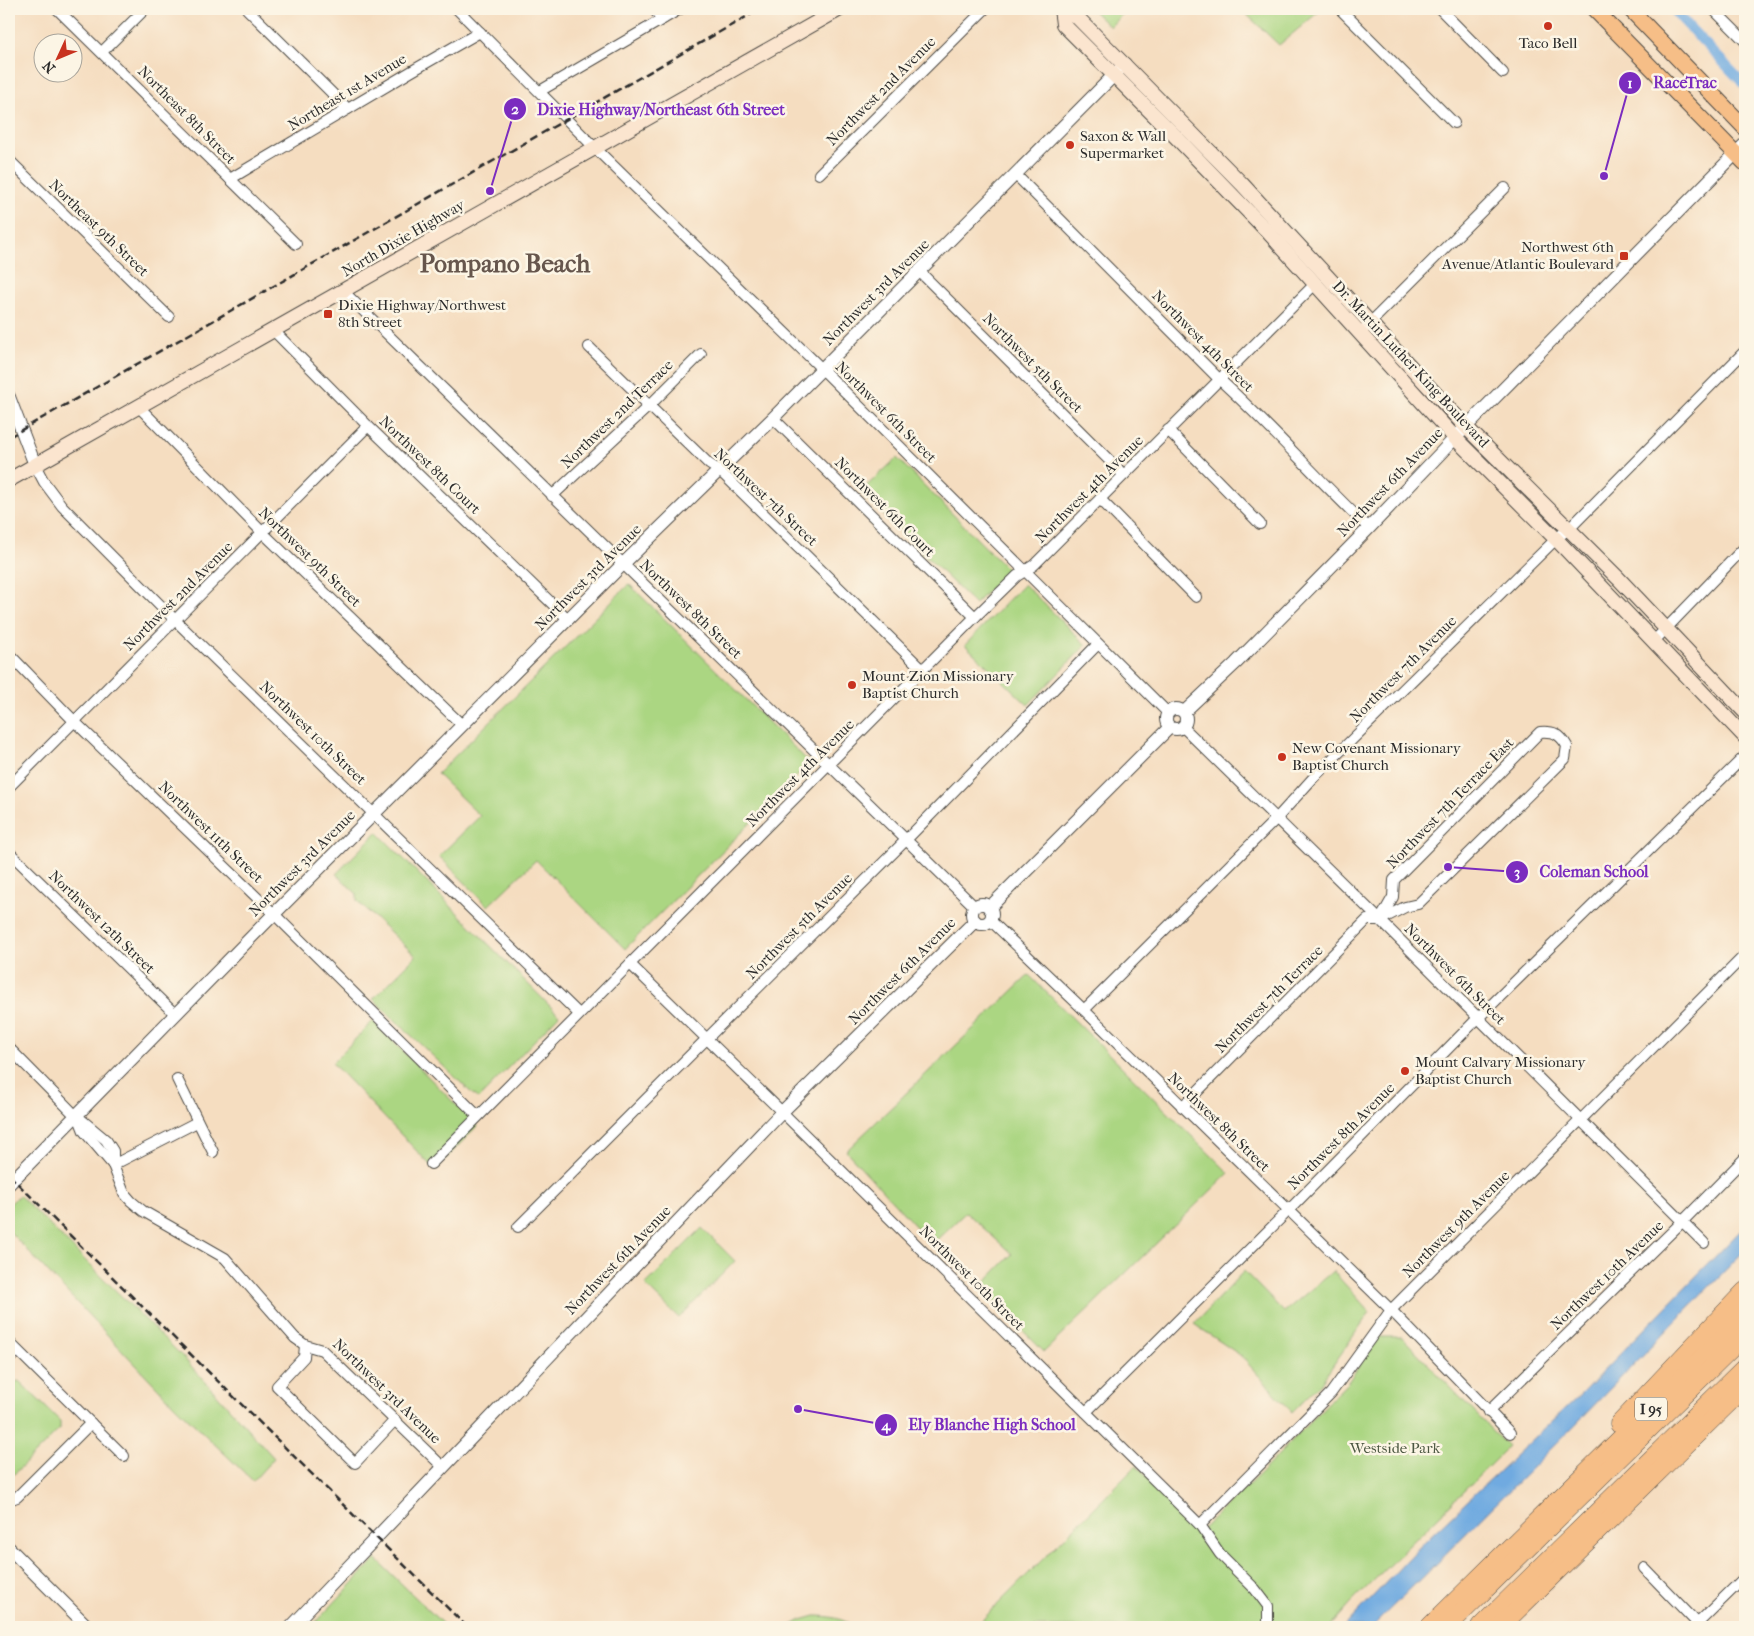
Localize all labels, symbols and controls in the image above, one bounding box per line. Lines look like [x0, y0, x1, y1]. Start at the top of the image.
marker: Taco Bell [1542, 20, 1554, 32]
north arrow [32, 32, 82, 82]
street label: Northwest 2nd Avenue [823, 32, 940, 149]
place label: Taco Bell [1519, 34, 1577, 52]
street label: Northeast 1st Avenue [284, 49, 410, 135]
text: N [39, 57, 59, 76]
street label: Northeast 8th Street [134, 62, 240, 168]
callout: RaceTrac [1618, 67, 1726, 98]
text: RaceTrac [1653, 73, 1717, 92]
text: 1 [1627, 74, 1633, 92]
callout: Dixie Highway/Northeast 6th Street [502, 94, 795, 125]
text: 2 [511, 100, 519, 118]
text: Dixie Highway/Northeast 6th Street [537, 100, 785, 120]
place label: Saxon & Wall Supermarket [1080, 127, 1166, 162]
marker: Saxon & Wall Supermarket [1064, 139, 1076, 151]
street label: Northeast 9th Street [45, 176, 153, 281]
street label: North Dixie Highway [338, 195, 468, 280]
street label: Northwest 3rd Avenue [819, 235, 933, 349]
place label: Northwest 6th Avenue/Atlantic Boulevard [1441, 238, 1615, 273]
district label: Pompano Beach [420, 249, 591, 278]
marker: Northwest 6th Avenue/Atlantic Boulevard [1618, 250, 1630, 262]
street label: Dr. Martin Luther King Boulevard [1329, 277, 1494, 452]
street label: Northwest 4th Street [1148, 286, 1258, 396]
place label: Dixie Highway/Northwest 8th Street [338, 296, 507, 331]
marker: Dixie Highway/Northwest 8th Street [322, 308, 334, 320]
street label: Northwest 5th Street [979, 309, 1087, 417]
street label: Northwest 2nd Terrace [557, 355, 677, 472]
street label: Northwest 6th Street [832, 358, 941, 467]
street label: Northwest 8th Court [376, 412, 485, 518]
street label: Northwest 6th Avenue [1333, 423, 1447, 540]
street label: Northwest 4th Avenue [1031, 431, 1147, 547]
street label: Northwest 7th Street [711, 444, 822, 550]
street label: Northwest 6th Court [831, 453, 939, 561]
street label: Northwest 9th Street [255, 504, 365, 611]
street label: Northwest 3rd Avenue [531, 520, 645, 634]
street label: Northwest 2nd Avenue [120, 537, 237, 654]
street label: Northwest 8th Street [636, 556, 746, 663]
street label: Northwest 7th Avenue [1346, 611, 1461, 726]
place label: Mount Zion Missionary Baptist Church [862, 667, 1015, 702]
street label: Northwest 10th Street [256, 678, 370, 789]
marker: Mount Zion Missionary Baptist Church [846, 679, 858, 691]
street label: Northwest 4th Avenue [742, 715, 858, 831]
street label: Northwest 7th Terrace East [1383, 733, 1518, 872]
place label: New Covenant Missionary Baptist Church [1292, 739, 1462, 774]
marker: New Covenant Missionary Baptist Church [1276, 751, 1288, 763]
street label: Northwest 11th Street [155, 778, 267, 887]
street label: Northwest 3rd Avenue [245, 806, 359, 920]
callout: Coleman School [1504, 856, 1658, 887]
text: Coleman School [1539, 862, 1649, 881]
text: 3 [1514, 863, 1520, 881]
street label: Northwest 12th Street [45, 867, 159, 978]
street label: Northwest 5th Avenue [742, 869, 856, 983]
street label: Northwest 6th Avenue [845, 913, 960, 1028]
street label: Northwest 6th Street [1401, 920, 1510, 1029]
street label: Northwest 7th Terrace [1211, 941, 1327, 1057]
place label: Mount Calvary Missionary Baptist Church [1415, 1053, 1587, 1088]
marker: Mount Calvary Missionary Baptist Church [1399, 1065, 1411, 1077]
street label: Northwest 8th Street [1164, 1069, 1274, 1176]
street label: Northwest 8th Avenue [1284, 1078, 1399, 1193]
street label: Northwest 9th Avenue [1399, 1166, 1514, 1281]
street label: Northwest 6th Avenue [561, 1201, 675, 1318]
street label: Northwest 10th Avenue [1547, 1216, 1668, 1334]
street label: Northwest 10th Street [916, 1222, 1029, 1335]
street label: Northwest 3rd Avenue [329, 1335, 445, 1448]
road number: I 95 [1635, 1398, 1667, 1420]
callout: Ely Blanche High School [873, 1409, 1085, 1440]
text: Ely Blanche High School [908, 1415, 1076, 1435]
text: 4 [881, 1416, 892, 1434]
park label: Westside Park [1349, 1439, 1441, 1457]

